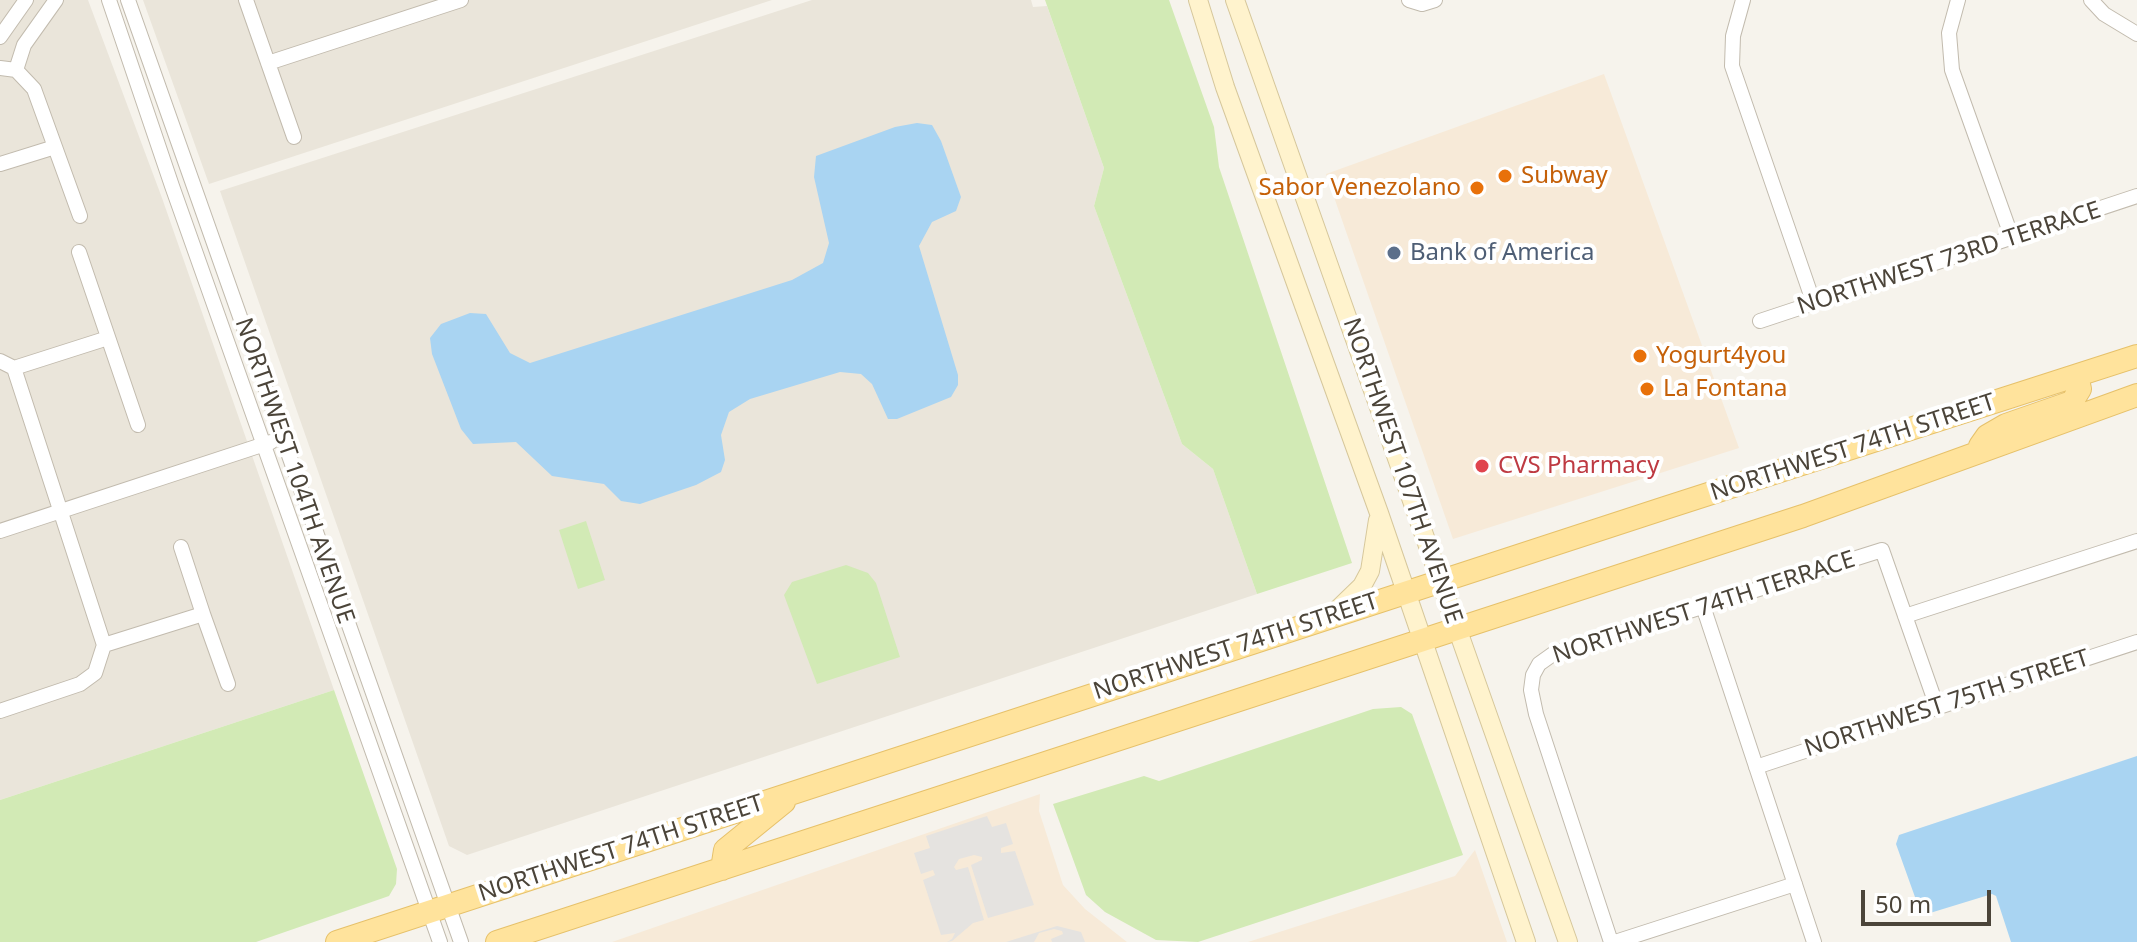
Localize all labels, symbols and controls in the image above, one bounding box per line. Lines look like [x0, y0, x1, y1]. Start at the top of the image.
place label: Subway [1521, 162, 1608, 190]
marker: Subway [1496, 167, 1514, 185]
place label: Sabor Venezolano [1259, 174, 1461, 202]
marker: Sabor Venezolano [1468, 179, 1486, 197]
street label: NORTHWEST 73RD TERRACE [1794, 196, 2104, 322]
place label: Bank of America [1410, 239, 1594, 267]
marker: Bank of America [1385, 244, 1403, 262]
street label: NORTHWEST 104TH AVENUE [228, 314, 360, 628]
street label: NORTHWEST 107TH AVENUE [1336, 314, 1468, 628]
place label: Yogurt4you [1656, 342, 1786, 370]
marker: Yogurt4you [1631, 347, 1649, 365]
place label: La Fontana [1663, 375, 1788, 403]
marker: La Fontana [1638, 380, 1656, 398]
street label: NORTHWEST 74TH STREET [1707, 388, 1999, 508]
place label: CVS Pharmacy [1498, 452, 1659, 480]
marker: CVS Pharmacy [1473, 457, 1491, 475]
street label: NORTHWEST 74TH TERRACE [1549, 545, 1859, 671]
street label: NORTHWEST 74TH STREET [1090, 587, 1382, 707]
street label: NORTHWEST 75TH STREET [1801, 644, 2093, 764]
street label: NORTHWEST 74TH STREET [475, 789, 767, 909]
scale bar [1865, 874, 1995, 924]
text: 50 m [1875, 887, 1931, 920]

